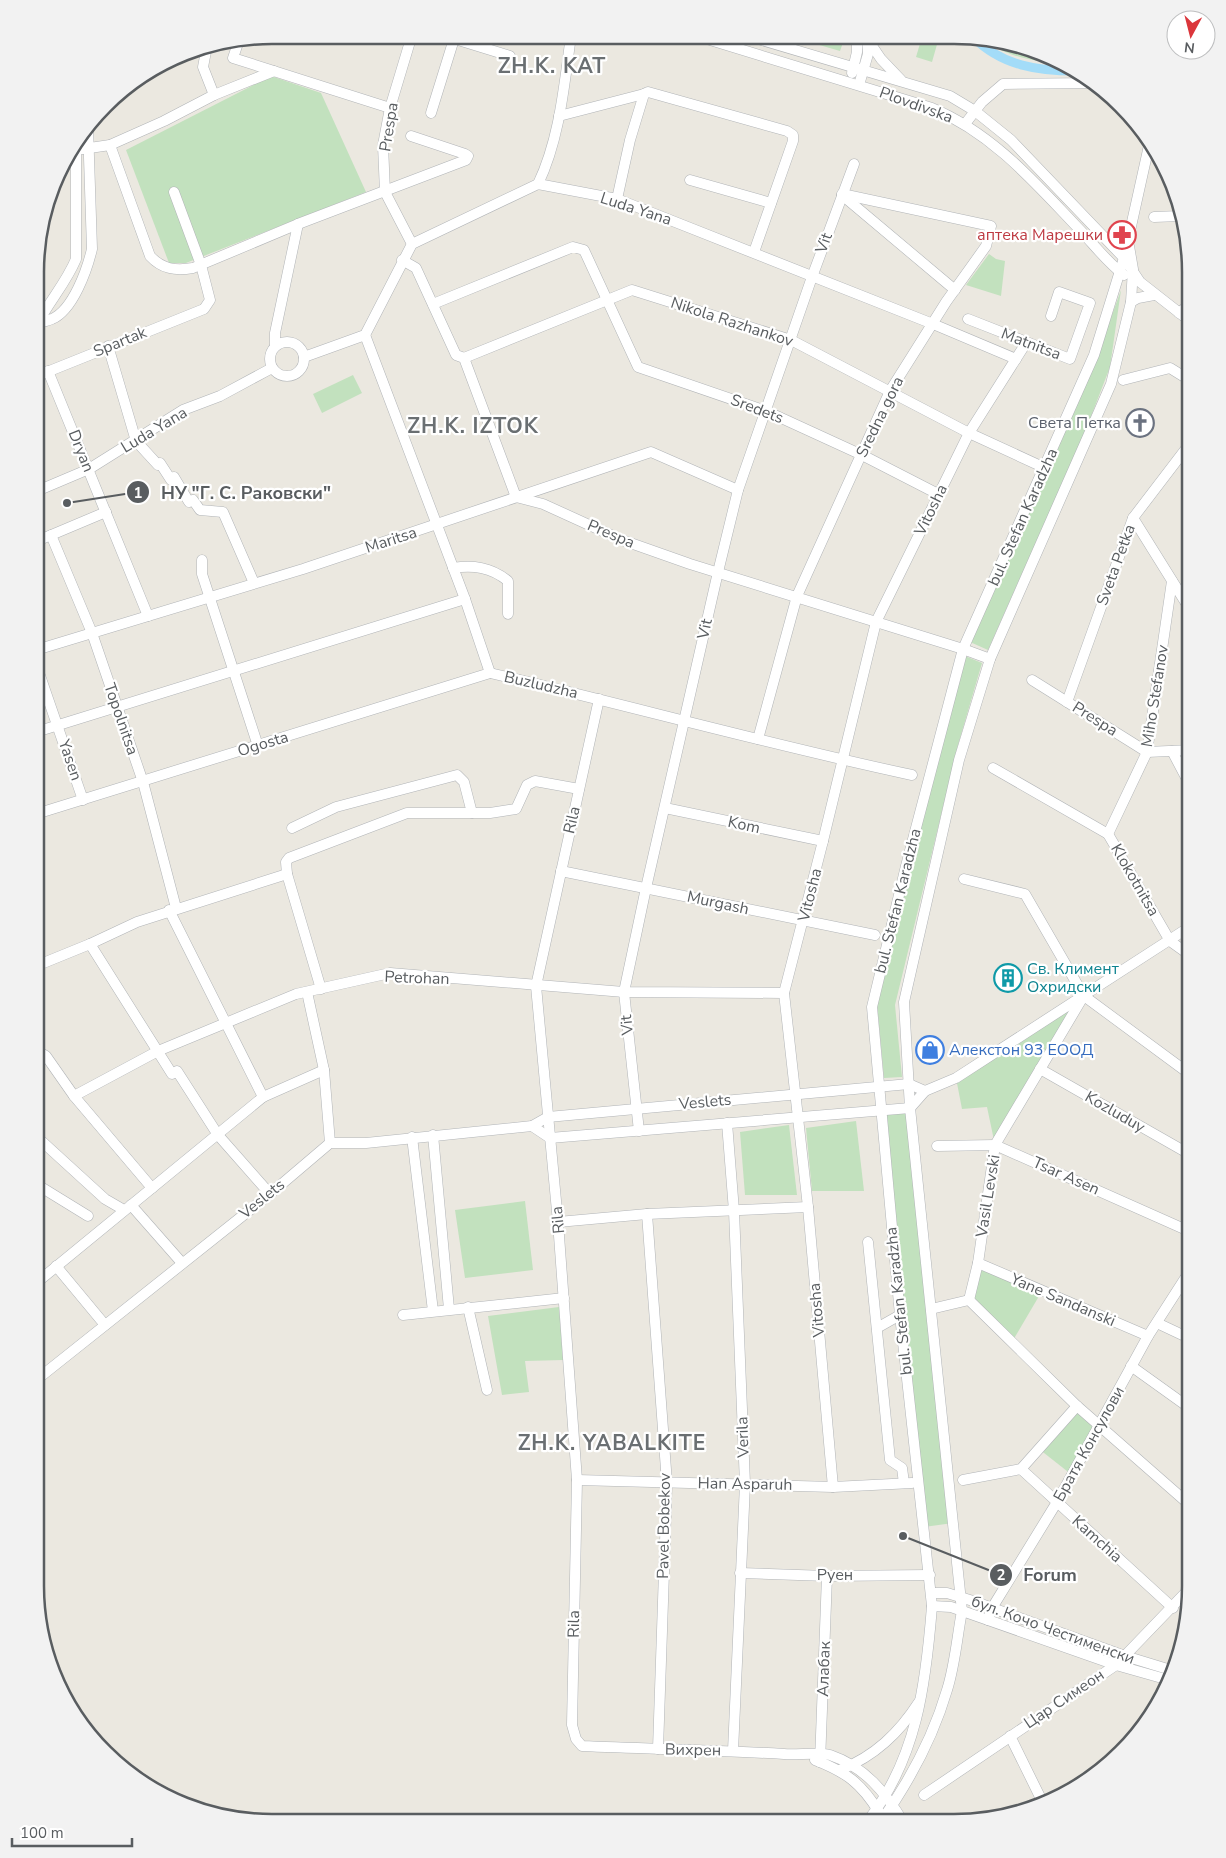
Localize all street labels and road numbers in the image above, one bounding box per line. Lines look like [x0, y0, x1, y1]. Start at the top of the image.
street label: Plovdivska [876, 82, 956, 128]
street label: Prespa [374, 101, 404, 153]
street label: Luda Yana [598, 187, 674, 231]
street label: Vit [810, 229, 838, 257]
street label: Nikola Razhankov [668, 292, 797, 352]
street label: Spartak [90, 321, 151, 363]
street label: Matnitsa [998, 323, 1064, 365]
street label: Sredna gora [851, 373, 909, 461]
street label: Sredets [727, 389, 787, 429]
street label: Luda Yana [117, 402, 191, 458]
street label: Dryan [63, 427, 99, 475]
street label: bul. Stefan Karadzha [983, 445, 1063, 589]
street label: Vitosha [909, 481, 953, 540]
street label: Prespa [584, 514, 638, 554]
street label: Maritsa [362, 521, 420, 559]
street label: Sveta Petka [1091, 521, 1141, 609]
street label: Vit [692, 616, 718, 642]
street label: Miho Stefanov [1136, 643, 1174, 749]
street label: Buzludzha [502, 666, 580, 704]
street label: Topolnitsa [98, 680, 144, 758]
street label: Prespa [1068, 697, 1122, 741]
street label: Ogosta [235, 726, 291, 762]
street label: Yasen [52, 736, 87, 783]
street label: Rila [558, 804, 586, 836]
street label: Kom [726, 811, 762, 839]
street label: bul. Stefan Karadzha [869, 826, 927, 976]
street label: Klokotnitsa [1105, 840, 1165, 920]
street label: Vitosha [793, 866, 827, 925]
street label: Murgash [685, 886, 751, 920]
street label: Petrohan [384, 966, 450, 990]
street label: Vit [615, 1013, 639, 1037]
street label: Kozluduy [1081, 1086, 1150, 1138]
street label: Veslets [677, 1089, 732, 1115]
street label: Tsar Asen [1029, 1151, 1103, 1201]
street label: Vasil Levski [970, 1153, 1005, 1240]
street label: Veslets [234, 1174, 289, 1225]
street label: Rila [546, 1205, 570, 1235]
street label: bul. Stefan Karadzha [880, 1226, 918, 1376]
street label: Yane Sandanski [1006, 1268, 1119, 1332]
street label: Vitosha [804, 1282, 830, 1339]
street label: Братя Консулови [1048, 1382, 1130, 1506]
street label: Verila [731, 1416, 755, 1459]
street label: Pavel Bobekov [652, 1472, 676, 1579]
street label: Han Asparuh [697, 1472, 793, 1496]
street label: Kamchia [1067, 1510, 1127, 1568]
street label: Руен [817, 1564, 853, 1586]
street label: бул. Кочо Честименски [968, 1590, 1138, 1670]
street label: Rila [563, 1610, 585, 1638]
street label: Алабак [812, 1640, 836, 1697]
street label: Цар Симеон [1019, 1664, 1109, 1734]
street label: Вихрен [665, 1739, 721, 1761]

